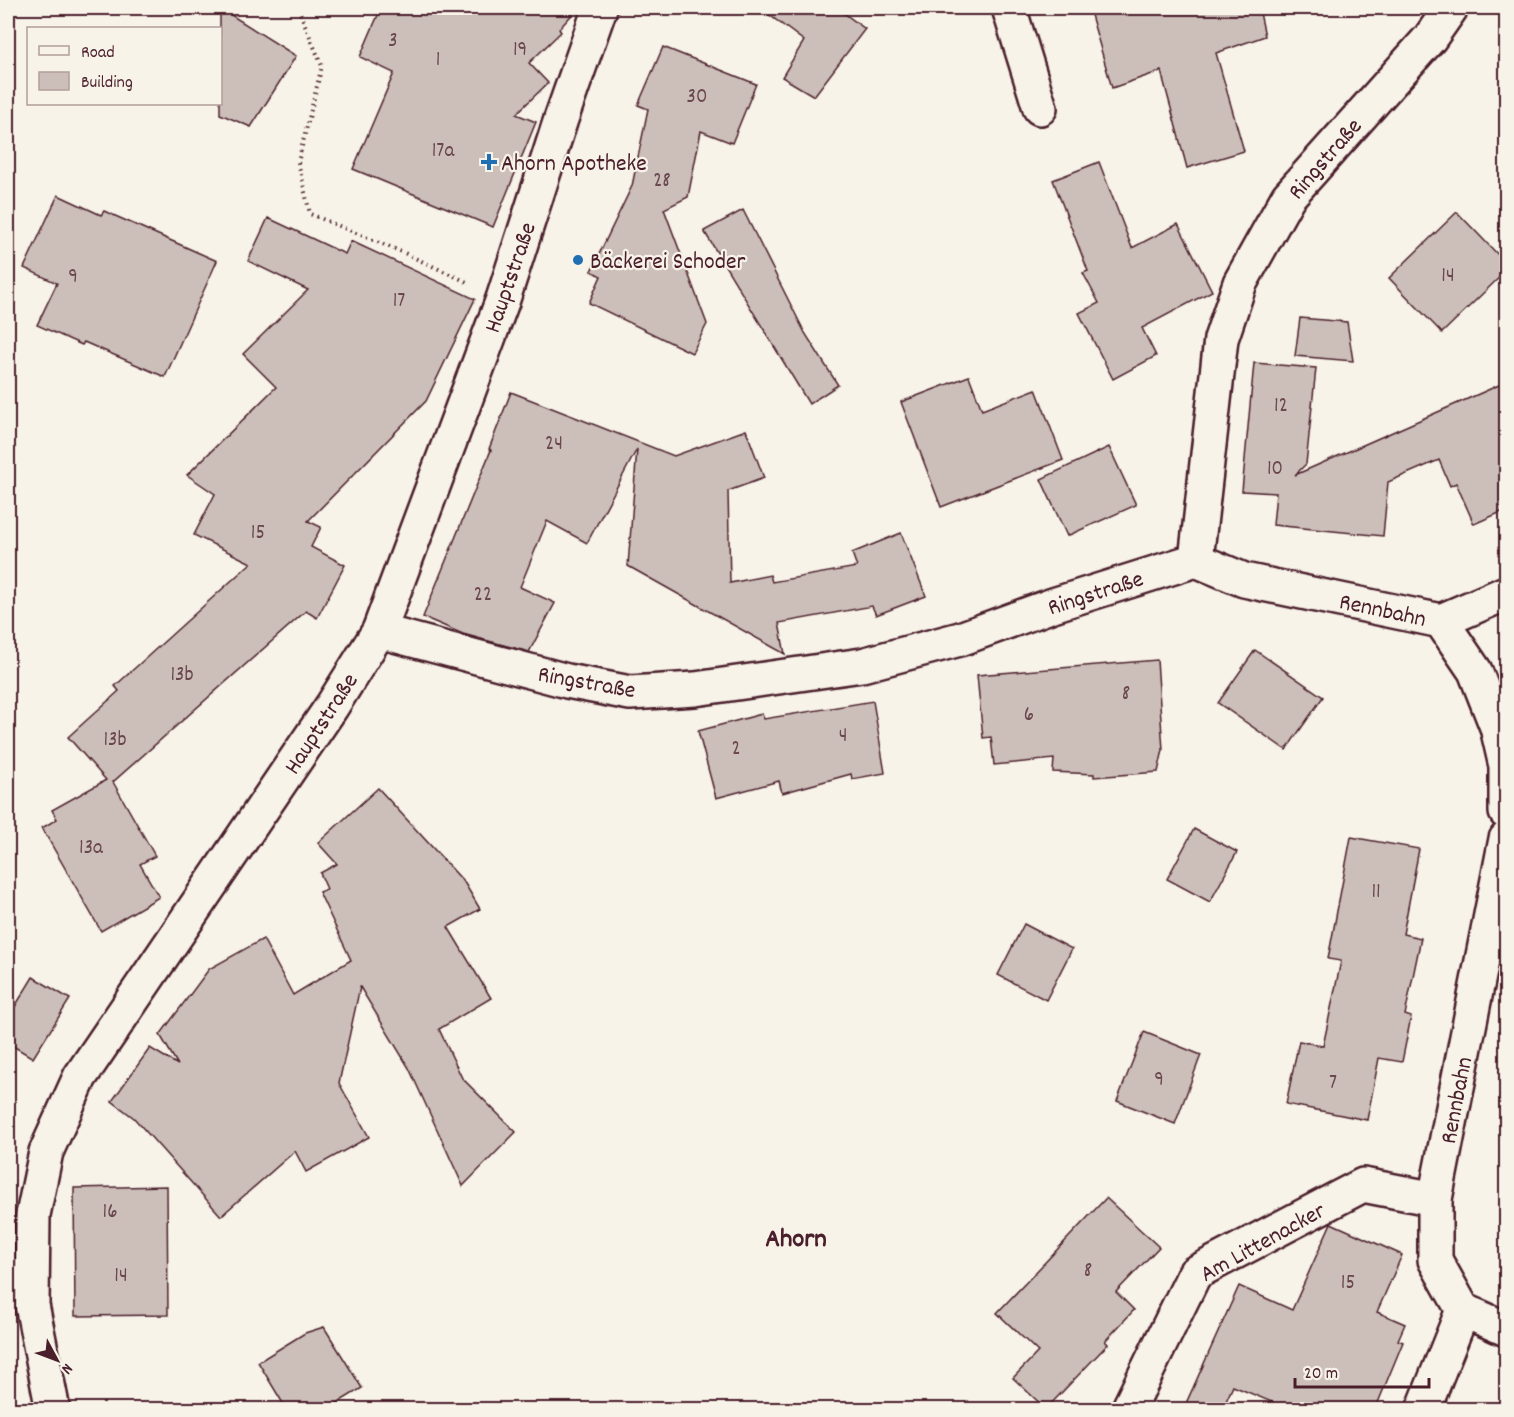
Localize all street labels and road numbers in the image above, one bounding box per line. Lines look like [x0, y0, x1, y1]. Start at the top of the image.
street label: Ringstraße [1281, 112, 1371, 208]
street label: Hauptstraße [477, 218, 547, 338]
street label: Ringstraße [1044, 563, 1148, 626]
street label: Rennbahn [1336, 586, 1429, 638]
street label: Ringstraße [535, 659, 638, 709]
street label: Hauptstraße [277, 667, 368, 782]
street label: Rennbahn [1433, 1054, 1483, 1147]
street label: Am Littenacker [1194, 1195, 1333, 1292]

